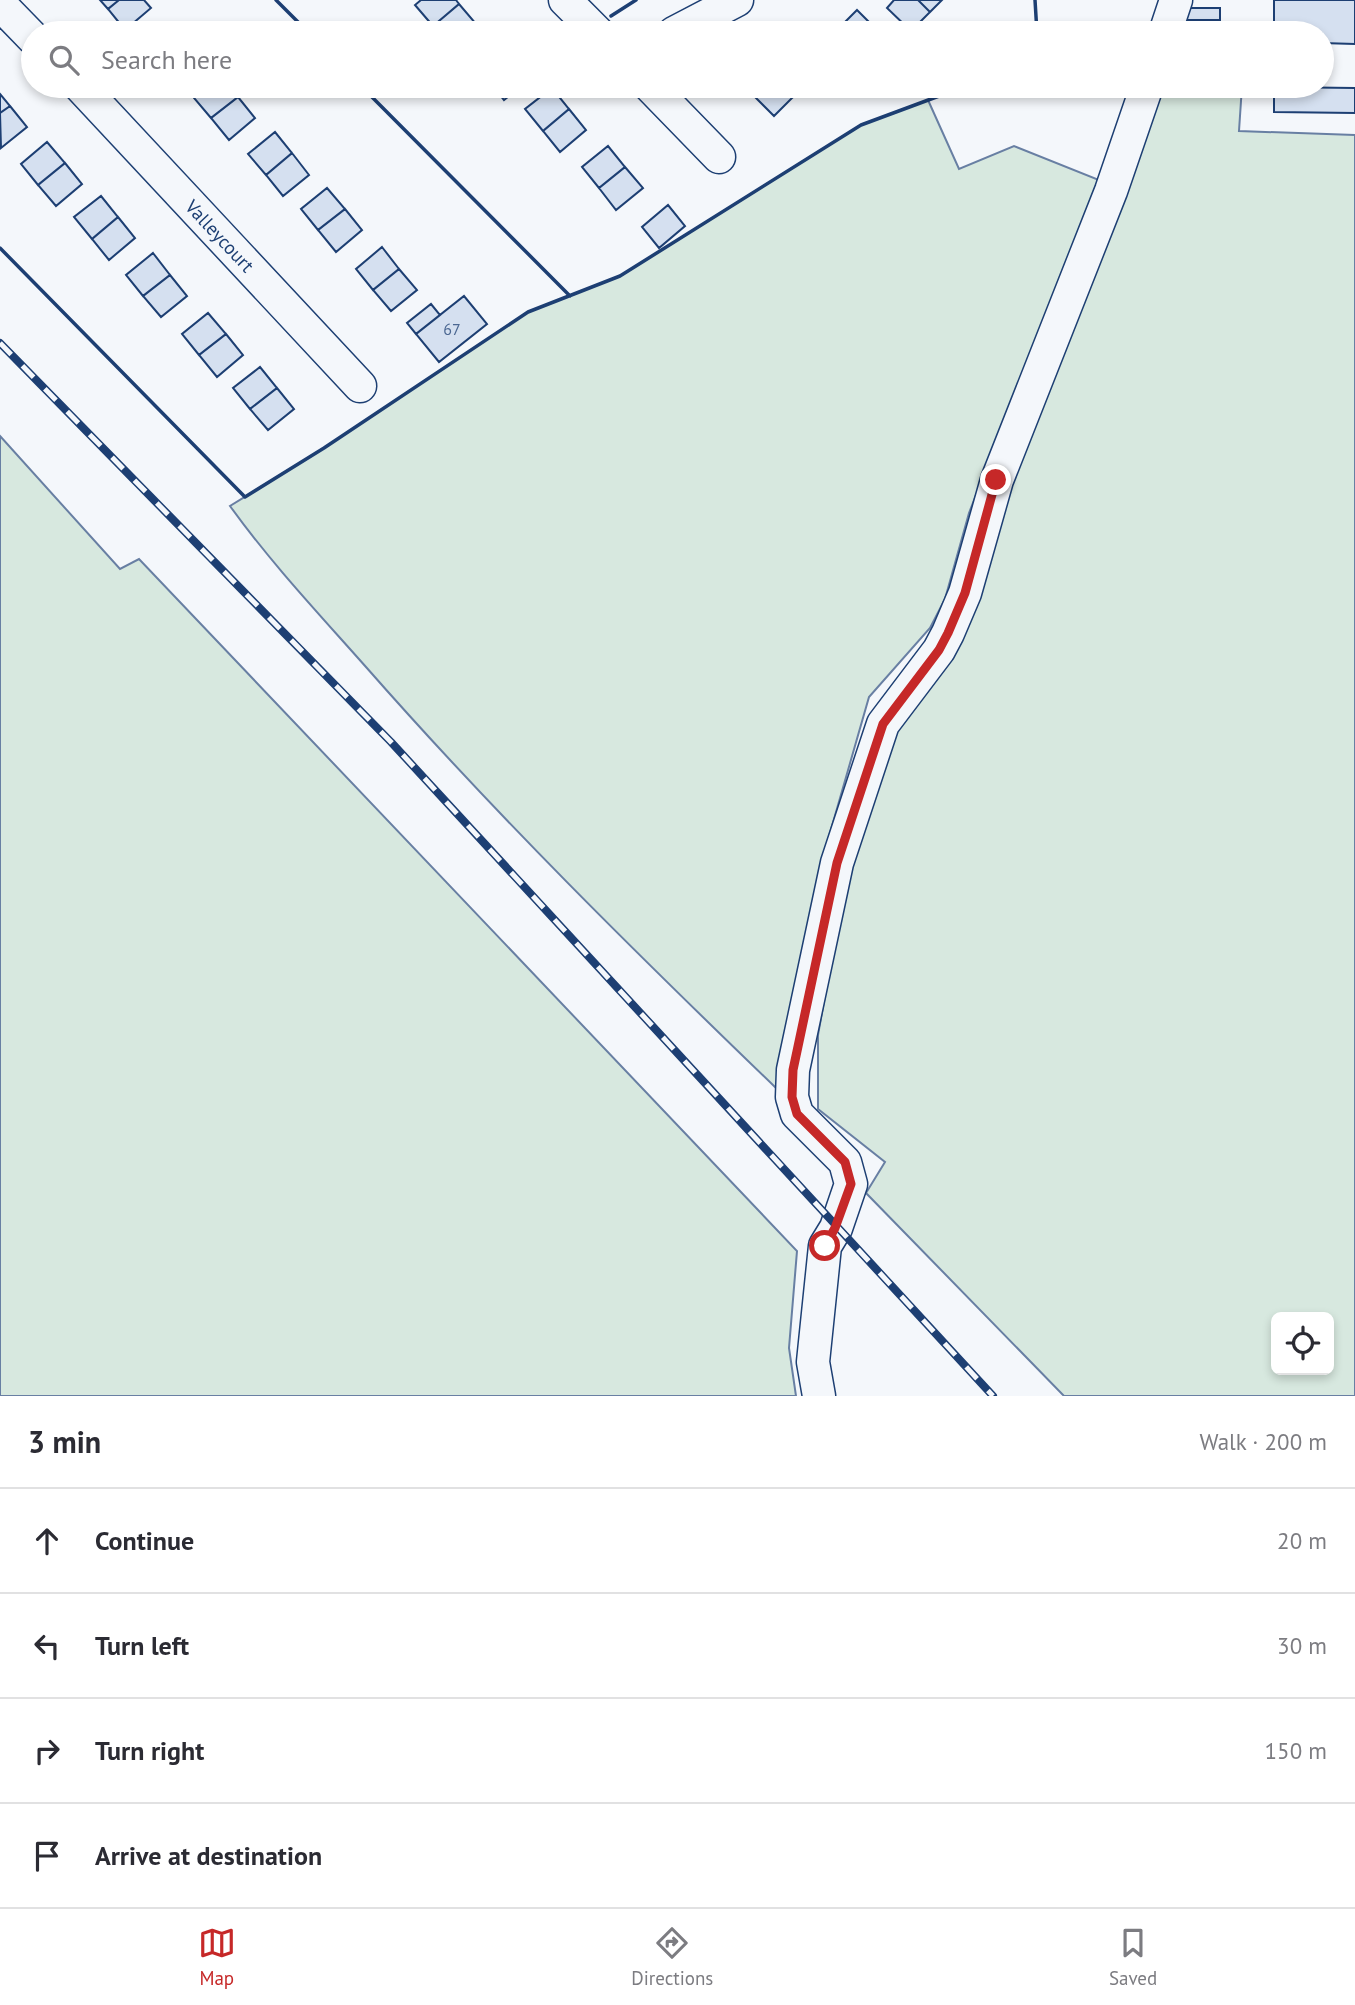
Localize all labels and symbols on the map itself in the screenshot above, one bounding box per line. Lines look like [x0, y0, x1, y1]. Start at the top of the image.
street label: Valleycourt [180, 194, 260, 277]
house number: 67 [443, 319, 461, 339]
route end [980, 464, 1011, 495]
route start [809, 1230, 840, 1261]

